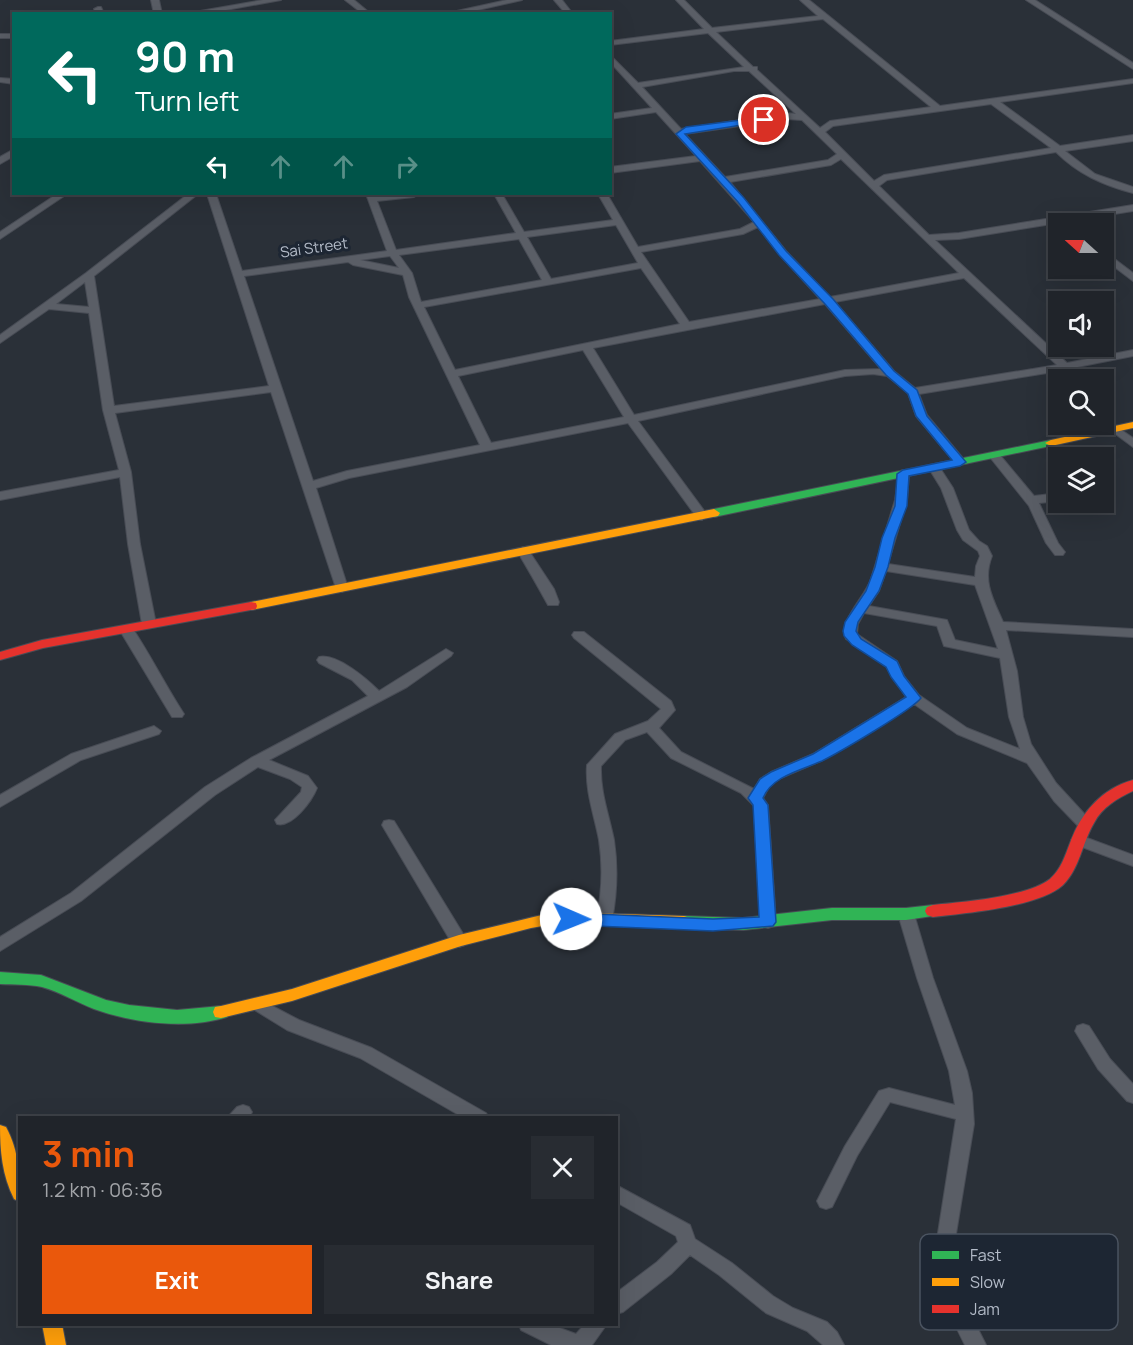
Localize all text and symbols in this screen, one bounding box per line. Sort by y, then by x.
text: 90 m [135,27,235,85]
icon: left [36,36,114,114]
text: Turn left [135,82,239,119]
pin [738,94,789,145]
icon: arrive [747,103,780,136]
icon: left [201,150,234,183]
icon: ahead [264,150,297,183]
icon: ahead [327,150,360,183]
icon: right [390,150,423,183]
north arrow [1048,213,1114,279]
map controls [1048,213,1114,513]
street label: Sai Street [279,232,349,263]
button: sound [1048,291,1114,357]
button: search [1048,369,1114,435]
button: layers [1048,447,1114,513]
position arrow [539,887,603,951]
text: 3 min [42,1129,135,1178]
button: close [531,1136,594,1199]
text: 1.2 km · 06:36 [42,1176,163,1203]
legend [920,1234,1118,1330]
text: Fast [970,1244,1001,1266]
button: Exit [42,1245,312,1314]
button: Share [324,1245,594,1314]
text: Slow [970,1271,1005,1293]
text: Jam [970,1298,1000,1320]

